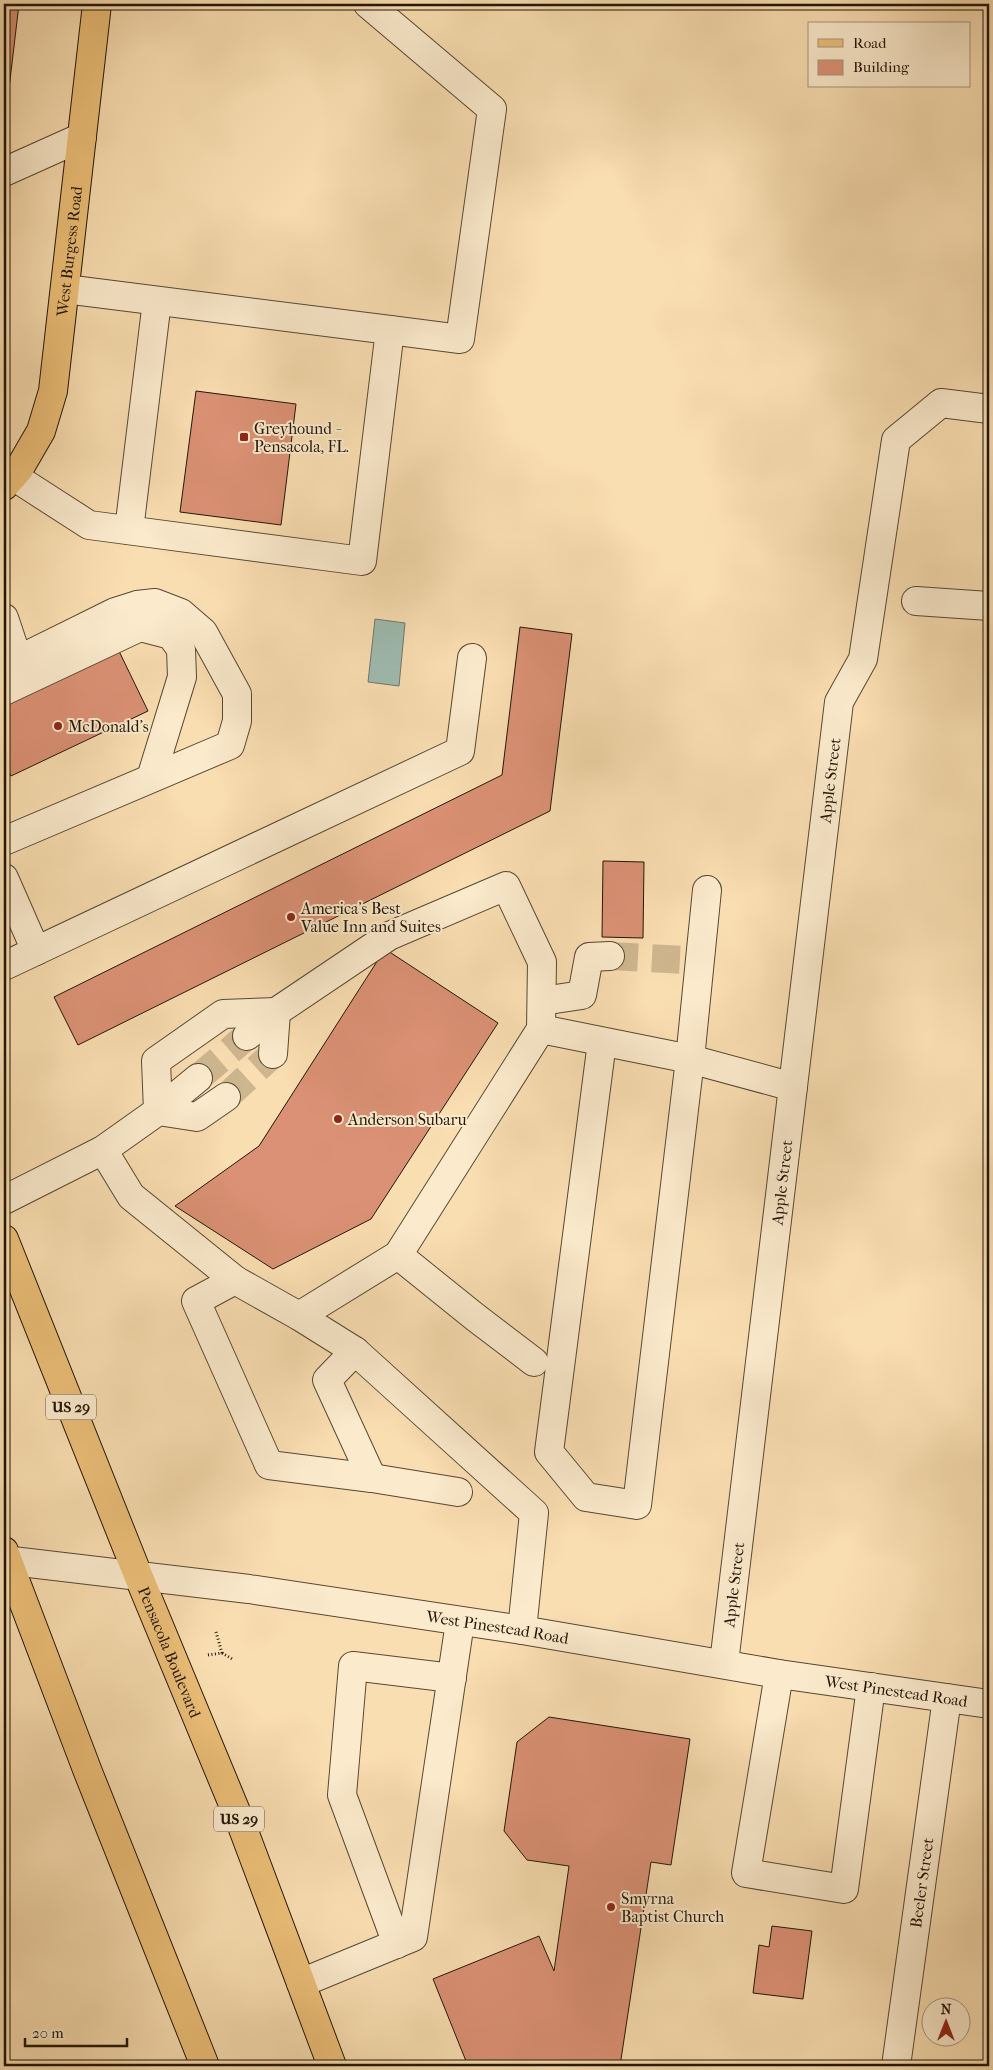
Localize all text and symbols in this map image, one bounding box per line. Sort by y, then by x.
legend [808,22,970,88]
text: Road [853,34,887,52]
text: Building [853,58,910,76]
street label: West Burgess Road [52,185,86,319]
place label: Greyhound - Pensacola, FL. [254,419,349,456]
marker: Greyhound - Pensacola, FL. [238,431,250,443]
place label: McDonald's [68,717,149,736]
marker: McDonald's [52,720,64,732]
street label: Apple Street [815,736,845,825]
place label: America's Best Value Inn and Suites [300,899,441,936]
marker: America's Best Value Inn and Suites [285,911,297,923]
place label: Anderson Subaru [347,1110,467,1129]
marker: Anderson Subaru [332,1113,344,1125]
street label: Apple Street [767,1139,797,1227]
road number: US 29 [46,1394,96,1420]
street label: Apple Street [719,1541,748,1629]
street label: Pensacola Boulevard [134,1584,205,1721]
street label: West Pinestead Road [424,1607,570,1648]
street label: West Pinestead Road [823,1672,969,1711]
road number: US 29 [214,1806,264,1832]
street label: Beeler Street [906,1836,938,1929]
place label: Smyrna Baptist Church [621,1889,724,1926]
marker: Smyrna Baptist Church [605,1901,617,1913]
north arrow [920,1998,970,2048]
text: N [941,2001,952,2018]
scale bar [25,2015,128,2047]
text: 20 m [32,2024,64,2042]

